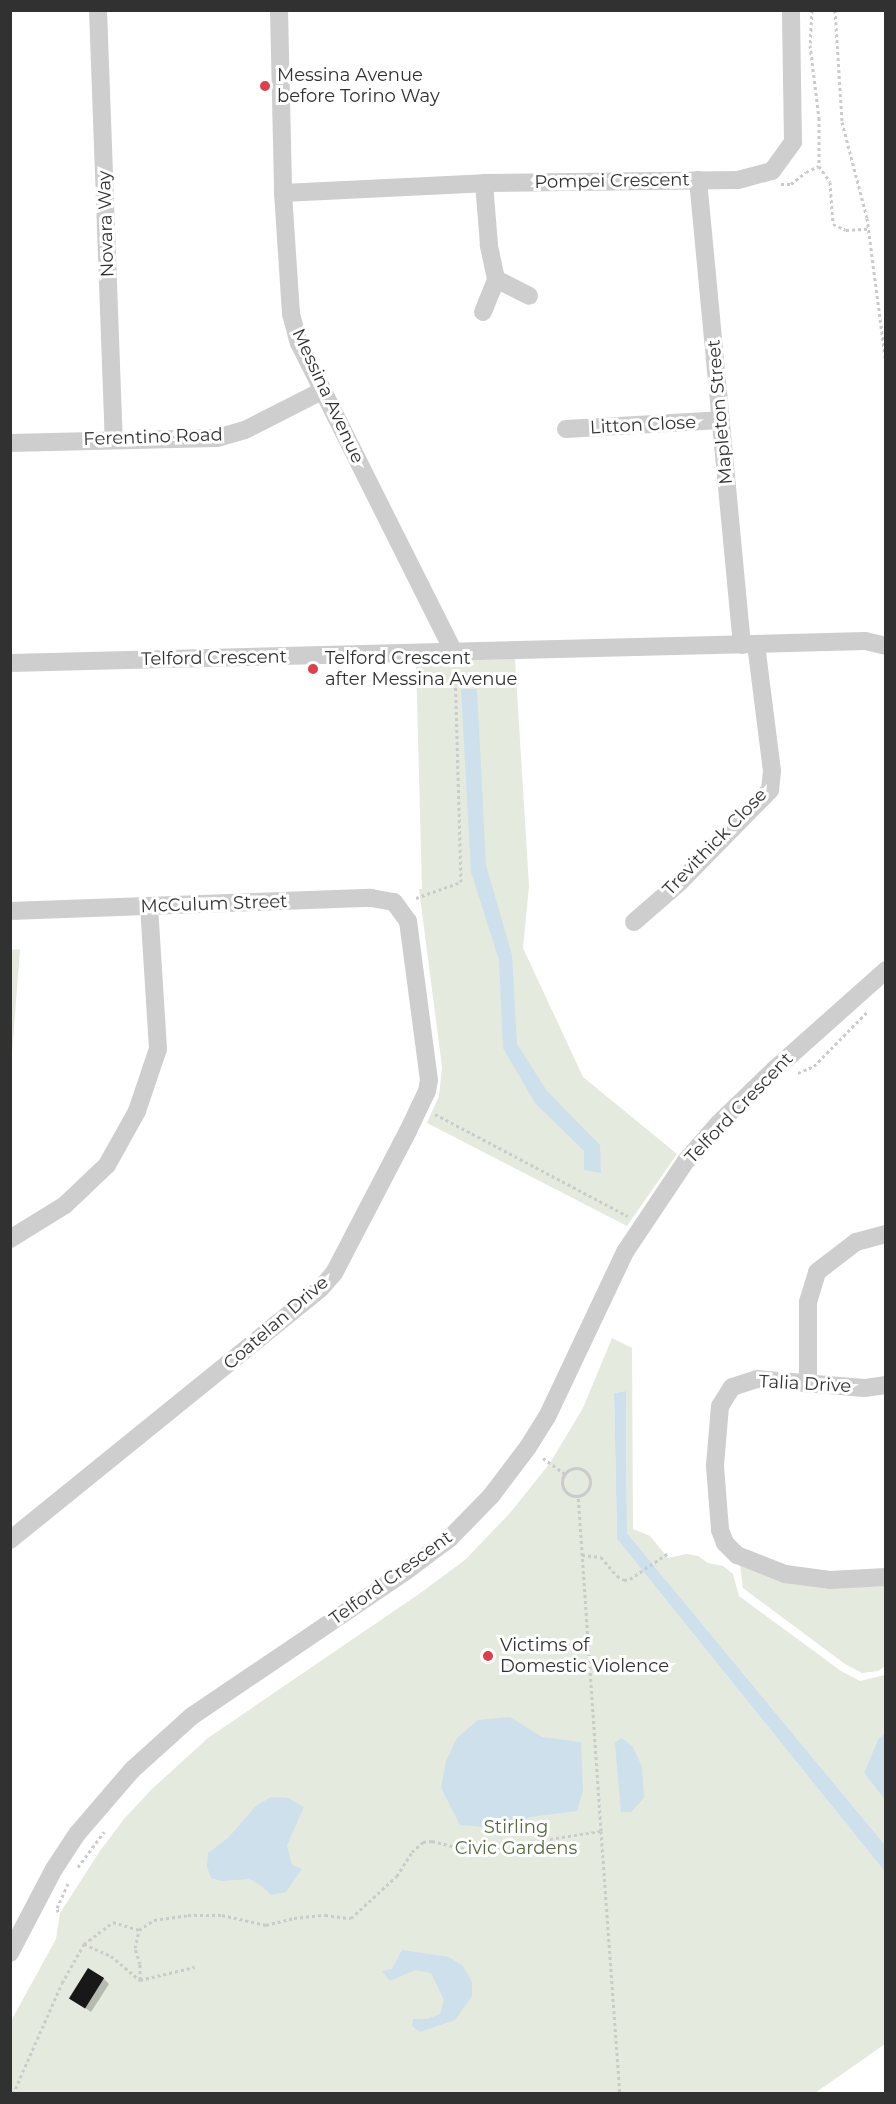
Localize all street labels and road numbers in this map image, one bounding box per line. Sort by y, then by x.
street label: Pompei Crescent [534,169,690,193]
street label: Novara Way [93,170,119,278]
street label: Messina Avenue [287,325,369,467]
street label: Mapleton Street [703,339,737,485]
street label: Litton Close [589,411,697,439]
street label: Ferentino Road [83,424,223,450]
street label: Telford Crescent [141,646,287,670]
street label: Trevithick Close [658,784,772,900]
street label: McCulum Street [140,891,288,917]
street label: Telford Crescent [681,1048,797,1168]
street label: Coatelan Drive [219,1272,333,1374]
street label: Talia Drive [758,1371,852,1397]
street label: Telford Crescent [326,1526,456,1630]

